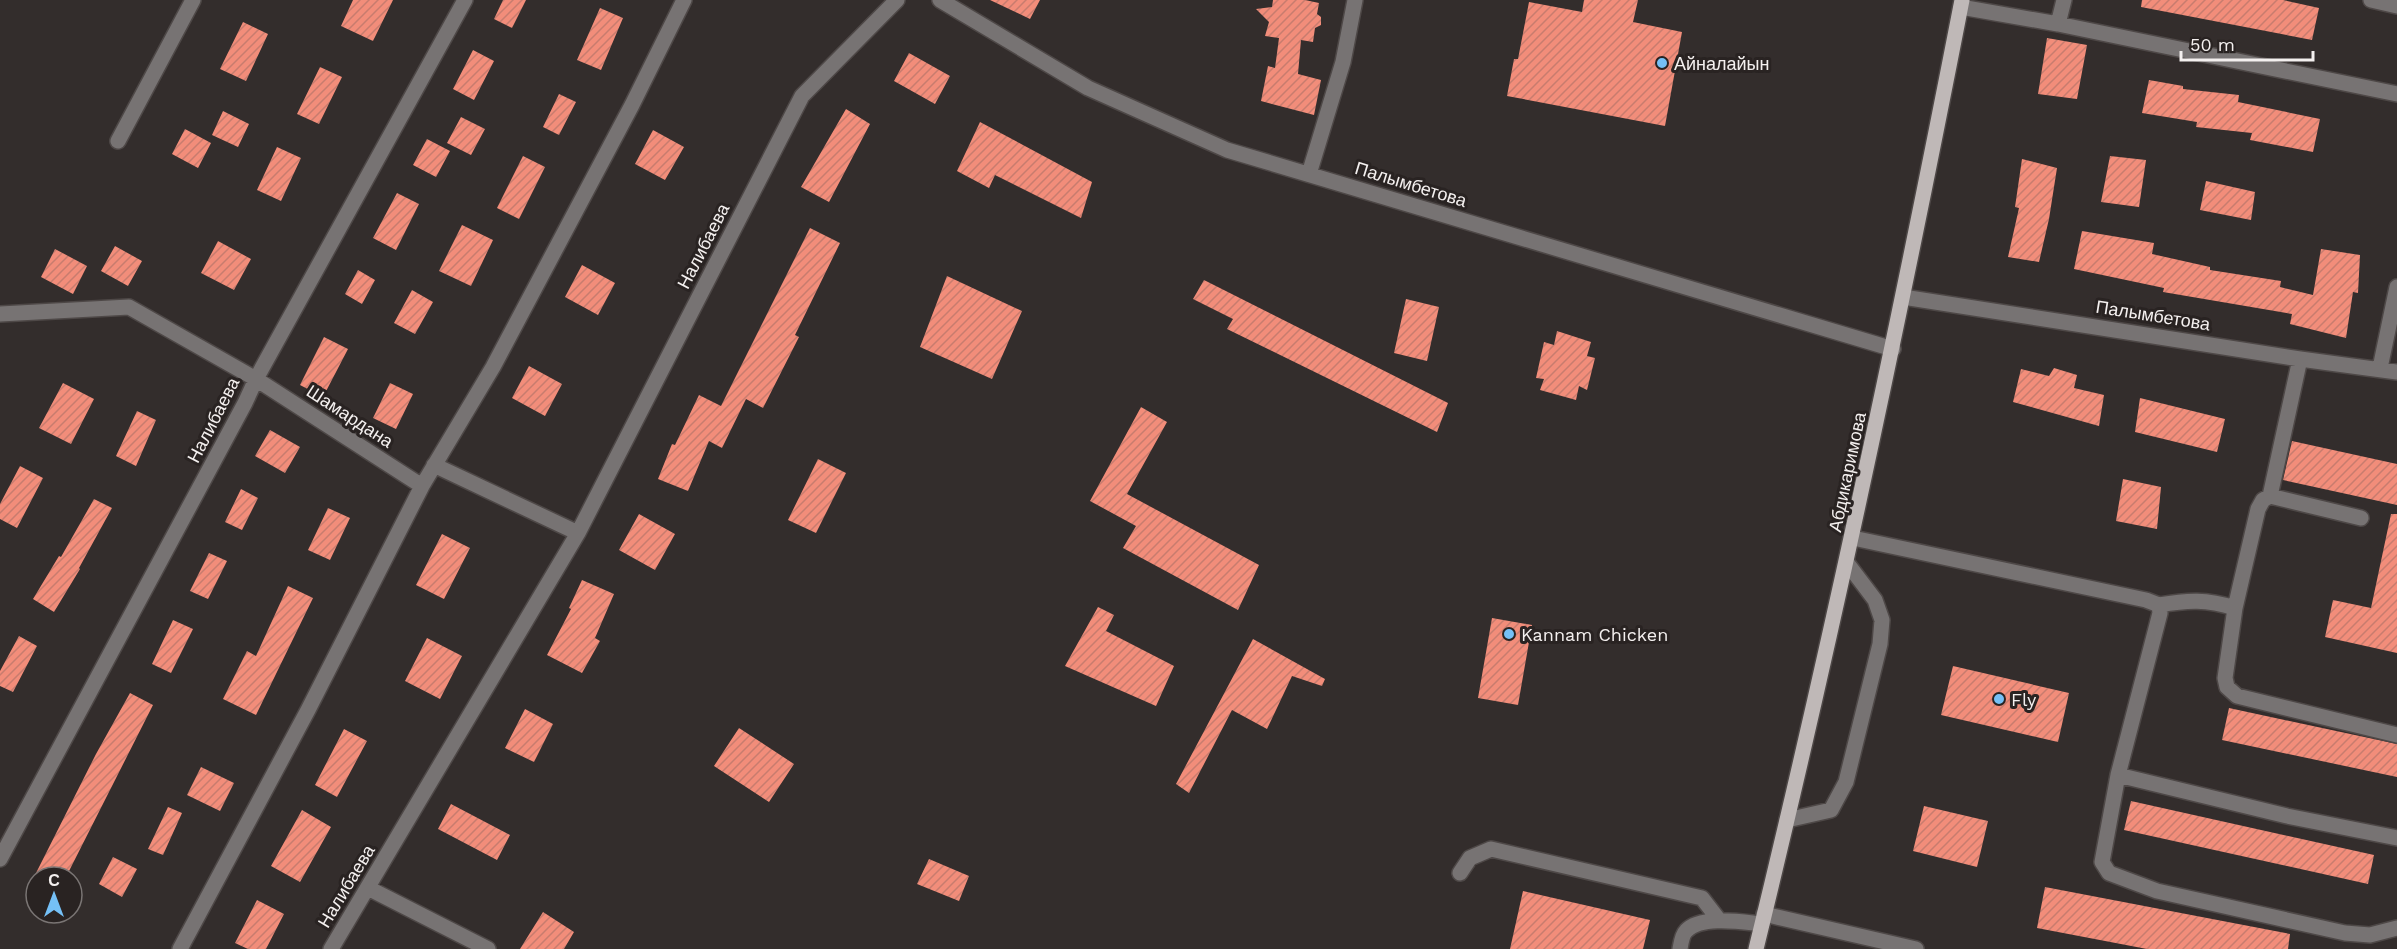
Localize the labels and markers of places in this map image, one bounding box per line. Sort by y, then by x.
place label: Айналайын [1674,53,1769,74]
marker: Айналайын [1655,56,1669,70]
place label: Kannam Chicken [1521,624,1668,645]
marker: Kannam Chicken [1502,627,1516,641]
place label: Fly [2011,689,2037,710]
marker: Fly [1992,692,2006,706]

